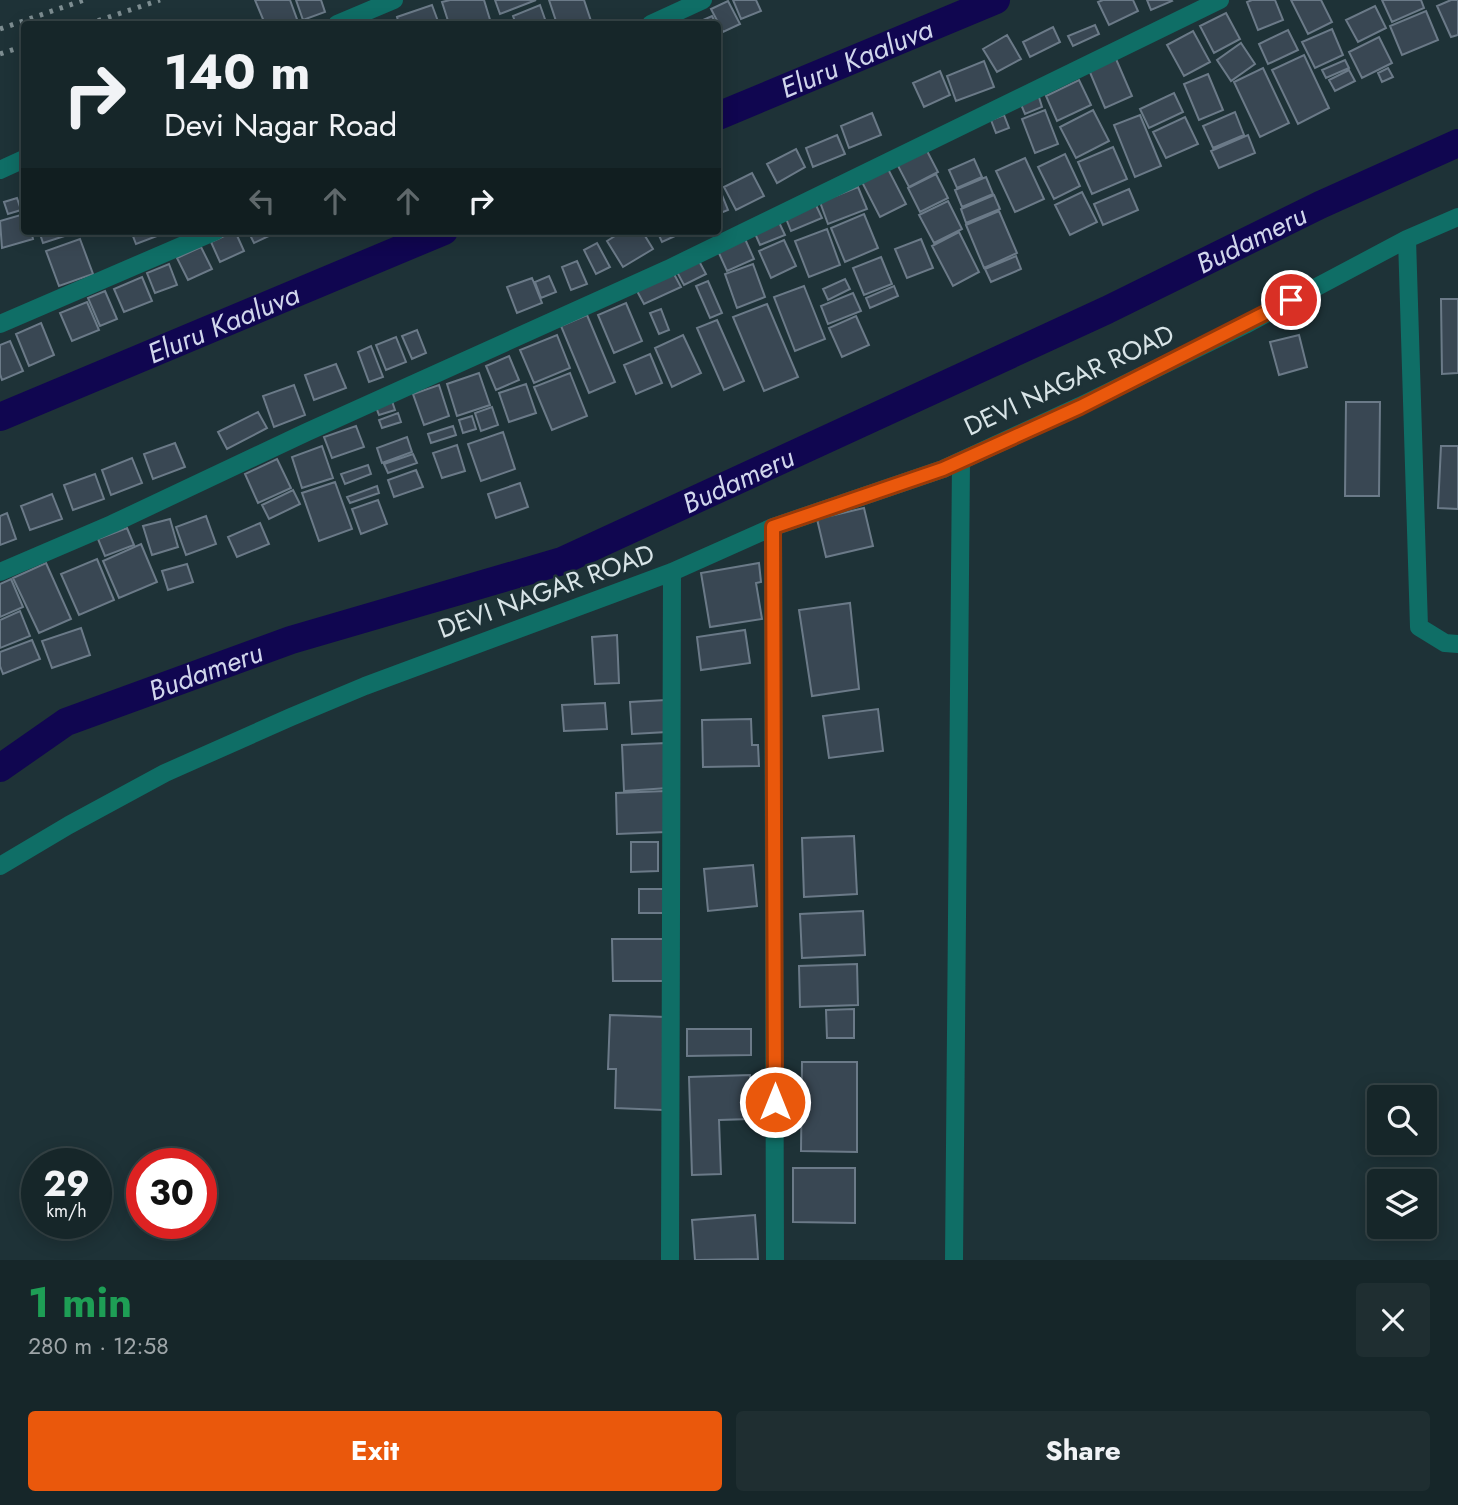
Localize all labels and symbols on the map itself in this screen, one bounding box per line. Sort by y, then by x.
water label: Eluru Kaaluva [774,8,939,108]
water label: Budameru [1189,194,1314,284]
pin [1261,270,1321,330]
water label: Eluru Kaaluva [141,273,306,374]
street label: DEVI NAGAR ROAD [958,315,1180,445]
water label: Budameru [675,436,801,523]
street label: DEVI NAGAR ROAD [432,534,660,648]
water label: Budameru [143,631,269,711]
position arrow [738,1065,812,1139]
speed limit sign: 30 [126,1148,217,1239]

